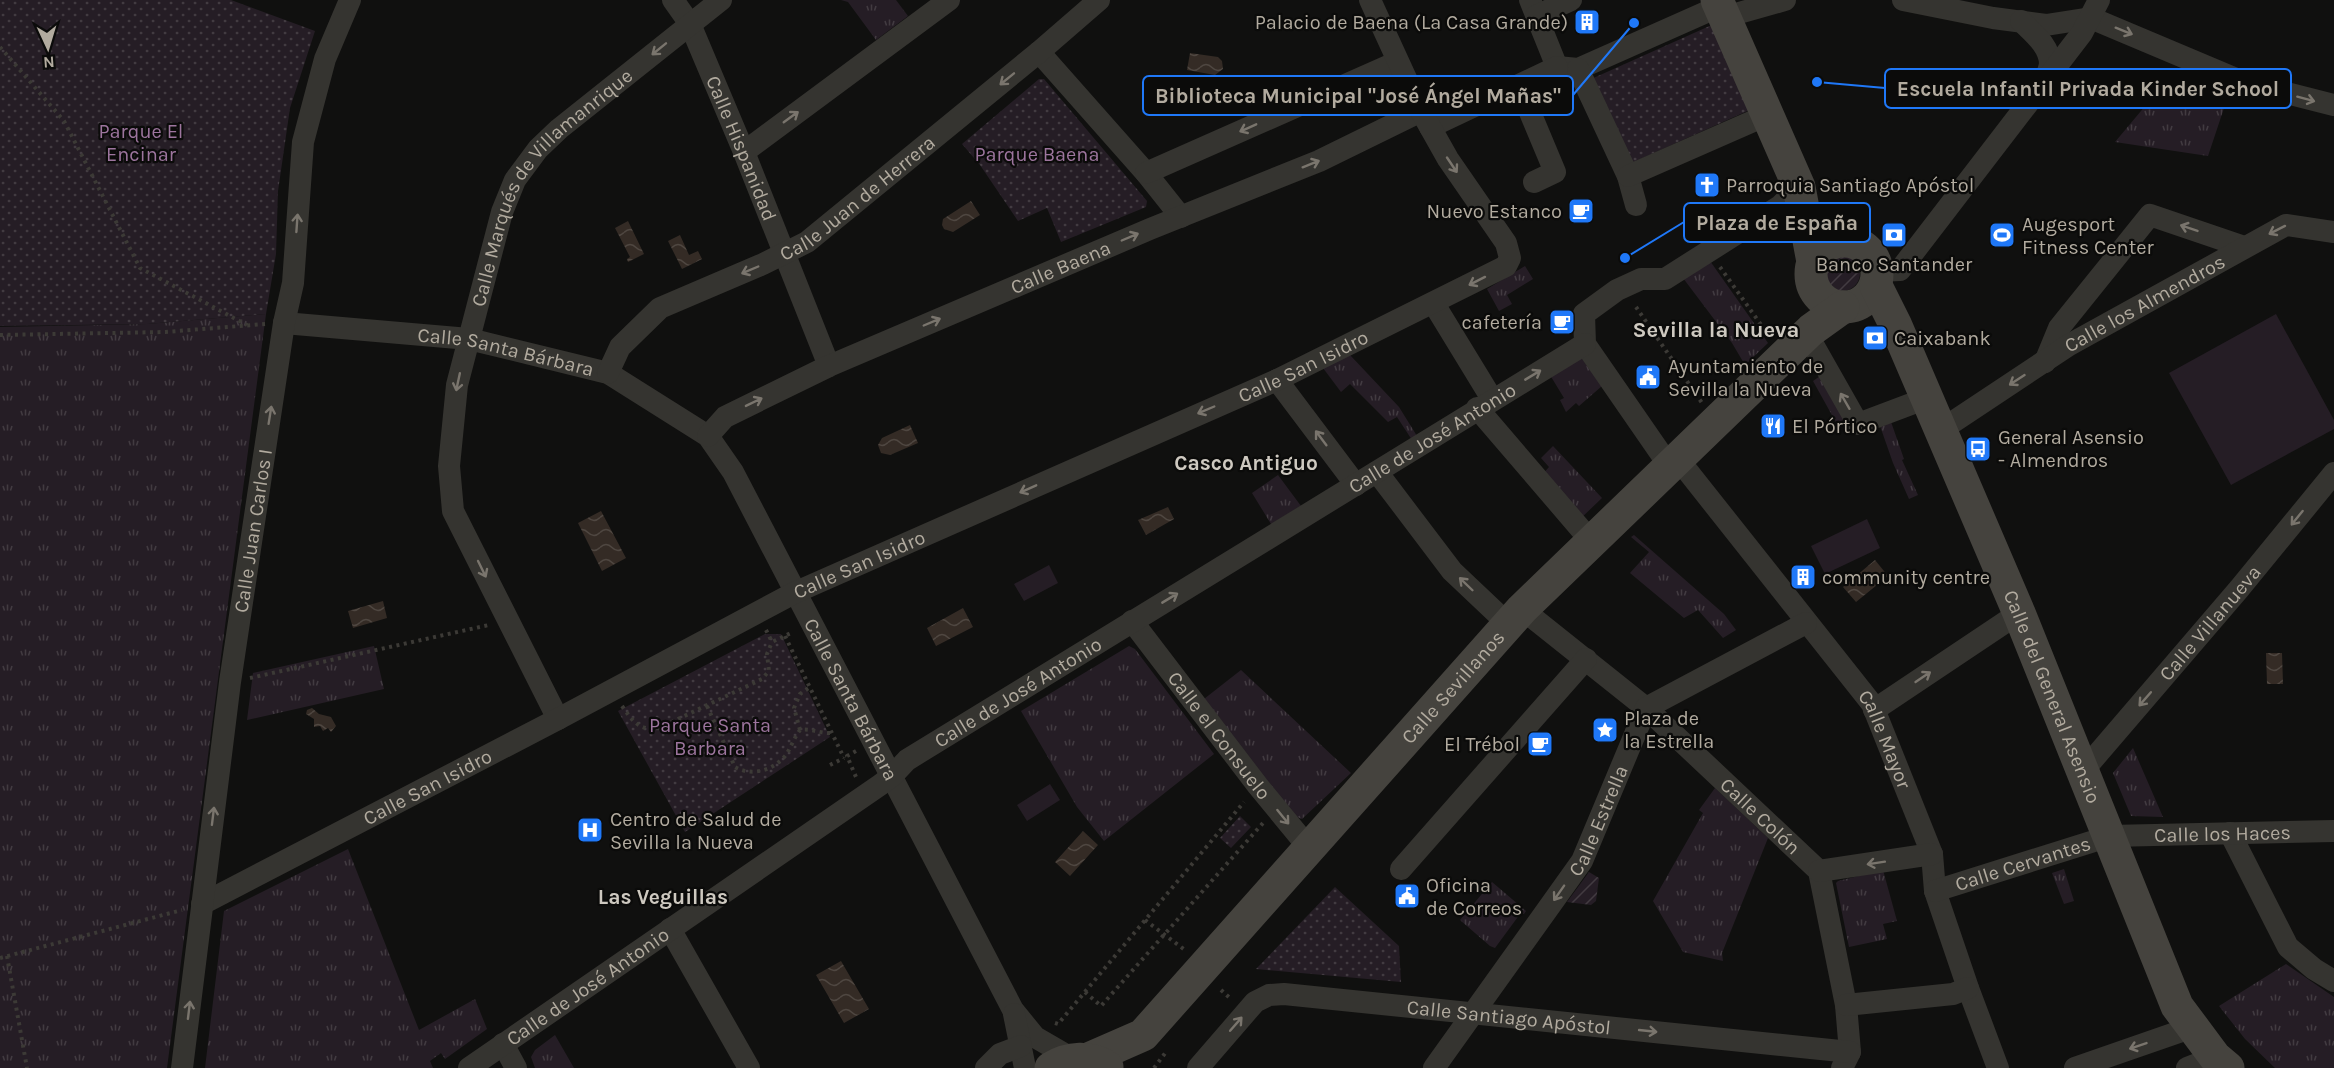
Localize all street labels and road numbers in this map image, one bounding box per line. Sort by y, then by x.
street label: Calle Marqués de Villamanrique [466,64,637,309]
street label: Calle Hispanidad [702,72,782,224]
street label: Calle Juan de Herrera [776,131,940,265]
street label: Calle Baena [1007,236,1114,299]
street label: Calle los Almendros [2060,250,2229,357]
street label: Calle Santa Bárbara [417,323,596,381]
street label: Calle San Isidro [1234,325,1372,407]
street label: Calle de José Antonio [1344,378,1520,498]
street label: Calle Juan Carlos I [229,447,276,614]
street label: Calle San Isidro [790,525,929,603]
street label: Calle Villanueva [2154,560,2265,685]
street label: Calle del General Asensio [1999,586,2106,807]
street label: Calle Santa Bárbara [800,614,903,784]
street label: Calle Sevillanos [1396,626,1509,748]
street label: Calle de José Antonio [930,632,1106,752]
street label: Calle el Consuelo [1163,667,1276,804]
street label: Calle Mayor [1854,685,1916,793]
street label: Calle San Isidro [359,744,496,830]
street label: Calle Estrella [1563,762,1632,881]
street label: Calle Colón [1716,773,1805,859]
street label: Calle los Haces [2154,820,2291,847]
street label: Calle Cervantes [1952,831,2093,895]
street label: Calle de José Antonio [502,922,673,1050]
street label: Calle Santiago Apóstol [1406,995,1612,1039]

